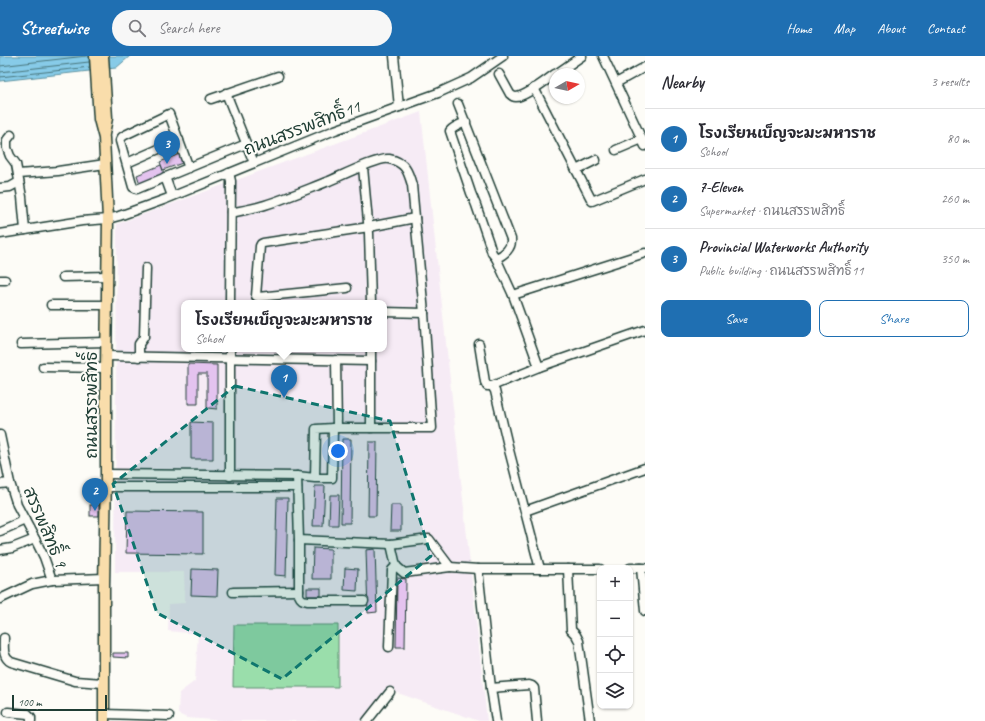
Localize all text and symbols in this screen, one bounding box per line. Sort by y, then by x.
search box [112,10,392,46]
text: Streetwise [20,16,88,40]
icon: search [126,17,148,39]
text: Search here [158,19,220,38]
text: Home [786,20,812,37]
text: Map [834,20,855,37]
text: About [877,20,905,37]
text: Contact [927,20,965,37]
north arrow [549,68,585,104]
text: Nearby [661,72,704,93]
text: 3 results [931,74,969,90]
street label: ถนนสรรพสิทธิ์11 [239,91,364,160]
text: โรงเรียนเบ็ญจะมะมหาราช [699,124,876,143]
pin: 3 [154,131,180,164]
text: 1 [671,131,677,147]
text: 80 m [947,131,969,147]
text: School [699,144,727,160]
text: 7-Eleven [699,178,743,197]
text: 2 [671,191,677,207]
text: 260 m [941,191,969,207]
text: Supermarket · ถนนสรรพสิทธิ์ [699,203,845,219]
text: Provincial Waterworks Authority [699,238,868,257]
text: 3 [671,251,677,267]
text: 350 m [941,251,969,267]
text: Public building · ถนนสรรพสิทธิ์11 [699,263,863,279]
popup [181,300,387,352]
button: Save [661,300,811,337]
button: Share [819,300,969,337]
text: โรงเรียนเบ็ญจะมะมหาราช [196,311,372,330]
text: School [196,331,224,347]
street label: ถนนสรรพสิทธิ์ [75,351,102,459]
pin: 1 [271,365,297,398]
your location [328,441,348,461]
pin: 2 [82,478,108,511]
street label: สรรพสิทธิ์ 9 [19,481,77,572]
map controls [597,565,633,709]
button: + [597,565,633,601]
button: − [597,601,633,637]
button: locate [597,637,633,673]
button: layers [597,673,633,709]
scale bar [12,693,107,712]
text: 100 m [18,695,42,709]

